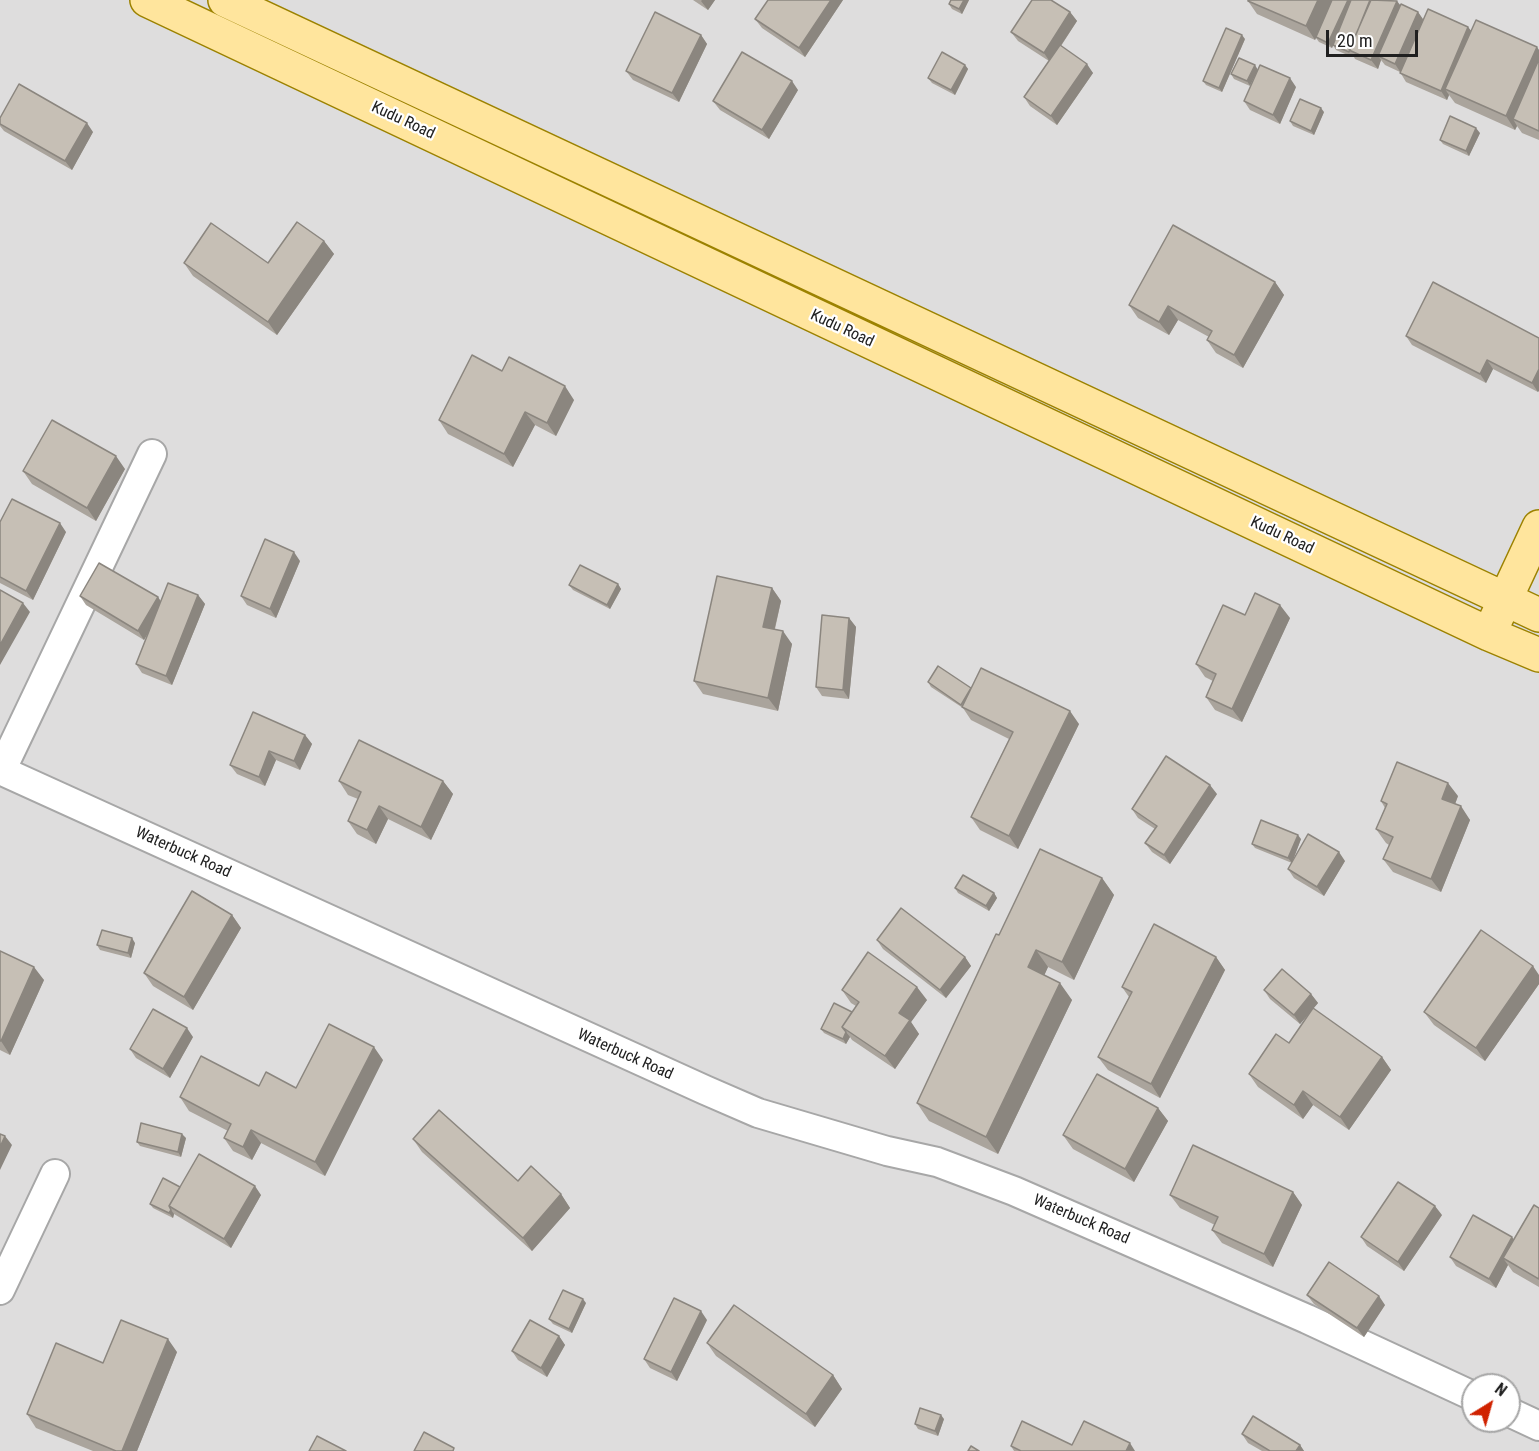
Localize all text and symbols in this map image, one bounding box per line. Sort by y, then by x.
scale bar [1329,18,1420,56]
text: 20 m [1337,30,1372,51]
street label: Kudu Road [368,98,438,144]
street label: Kudu Road [807,306,877,352]
street label: Kudu Road [1247,513,1317,559]
street label: Waterbuck Road [132,823,234,883]
street label: Waterbuck Road [574,1025,676,1085]
street label: Waterbuck Road [1030,1191,1132,1249]
north arrow [1461,1373,1521,1433]
text: N [1491,1379,1511,1400]

